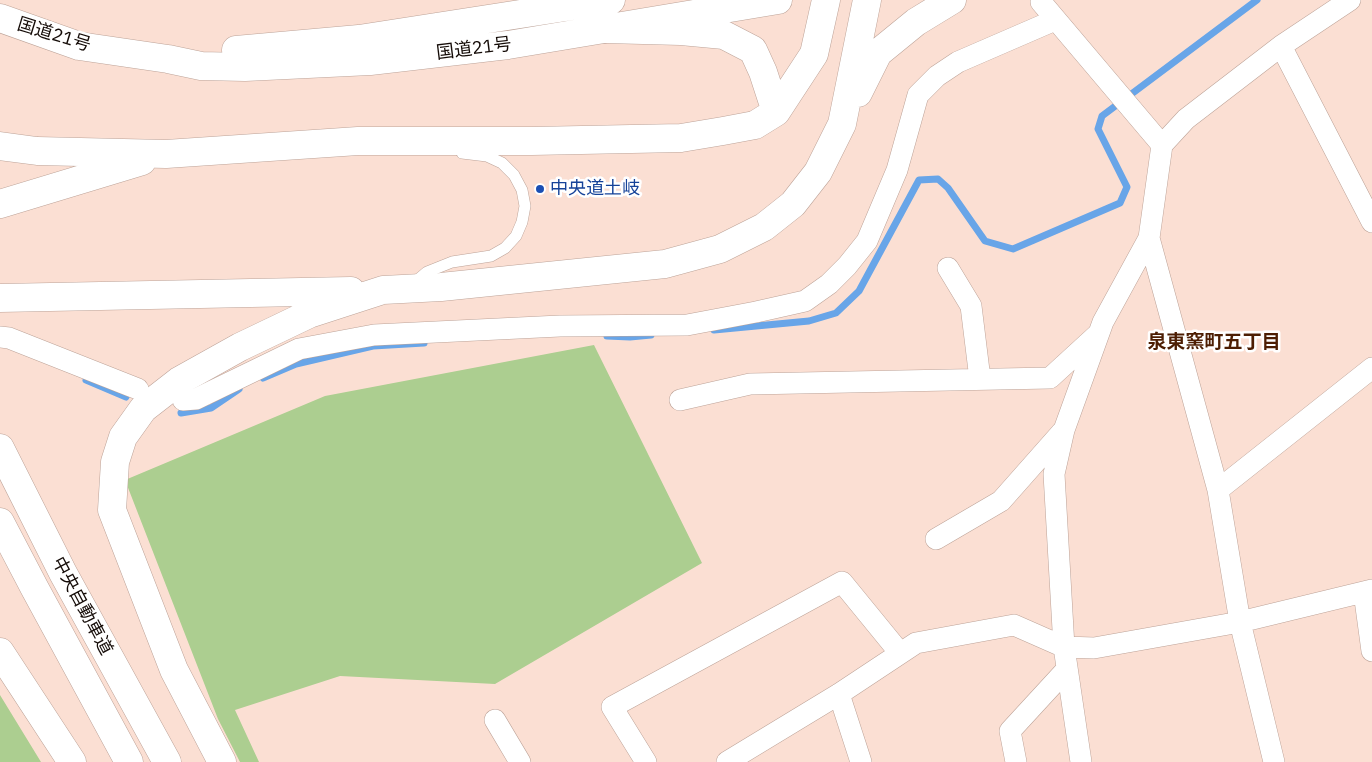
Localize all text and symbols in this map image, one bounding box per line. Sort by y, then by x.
street label: 国道21号 [15,14,93,56]
street label: 国道21号 [435,34,513,64]
place label: 中央道土岐 [550,178,640,200]
marker: 中央道土岐 [534,183,546,195]
district label: 泉東窯町五丁目 [1148,332,1280,354]
street label: 中央自動車道 [47,553,117,659]

